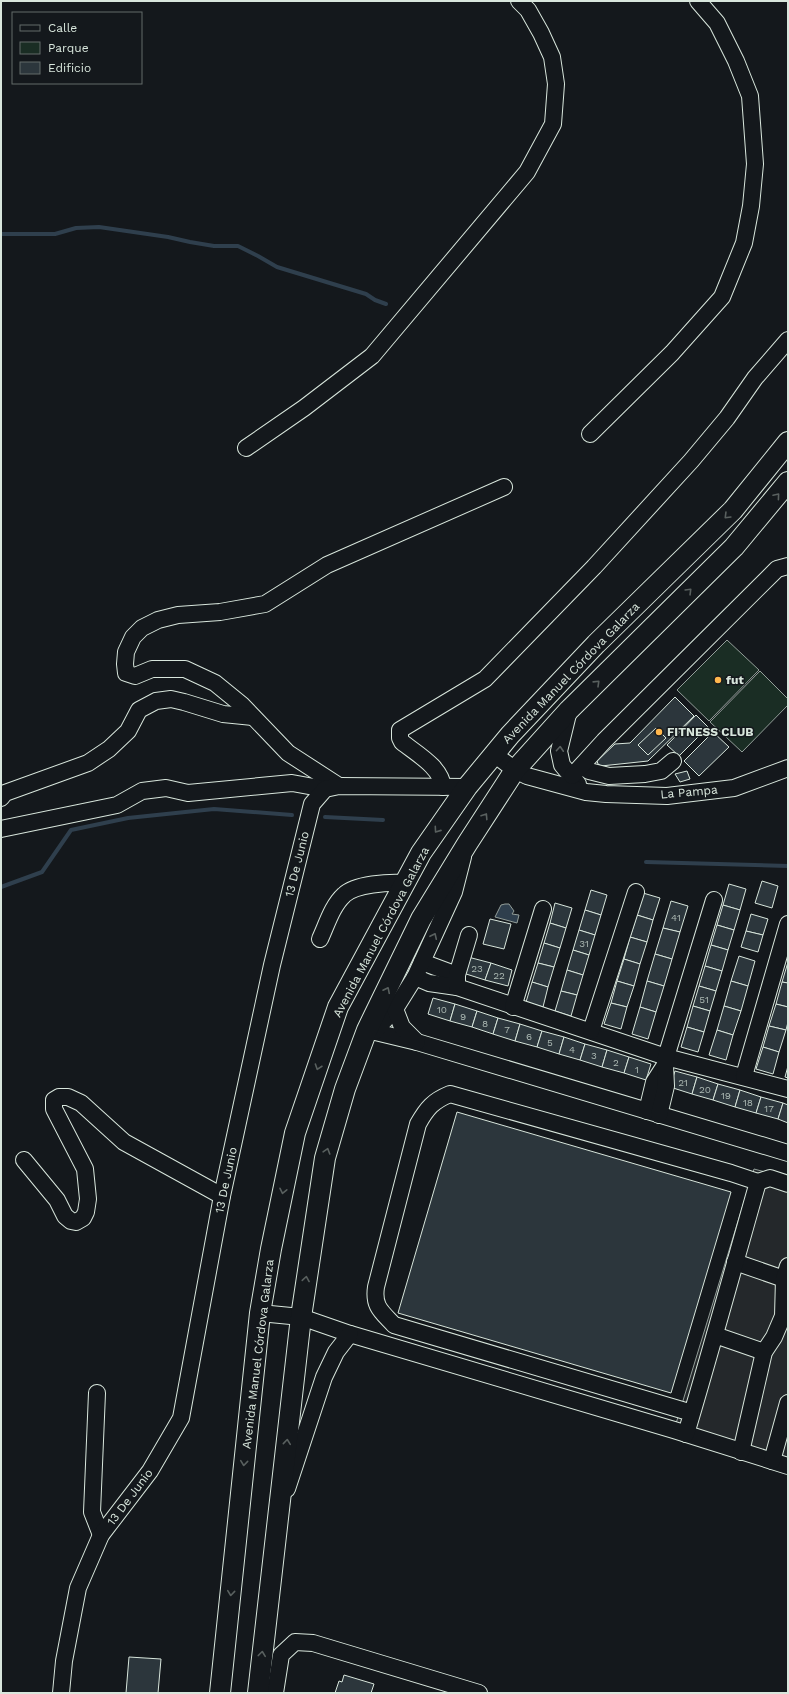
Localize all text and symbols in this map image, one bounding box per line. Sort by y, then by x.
legend [12,12,142,84]
text: Calle [48,21,77,35]
text: Parque [48,41,89,55]
text: Edificio [48,61,91,75]
one-way arrow [772,493,779,500]
one-way arrow [725,511,732,518]
one-way arrow [684,589,692,596]
street label: Avenida Manuel Córdova Galarza [500,599,643,747]
place label: fut [726,673,744,687]
marker: fut [713,675,723,685]
one-way arrow [592,680,600,688]
place label: FITNESS CLUB [667,725,753,739]
marker: FITNESS CLUB [654,727,664,737]
one-way arrow [556,746,565,752]
street label: La Pampa [660,782,719,801]
one-way arrow [480,813,488,820]
one-way arrow [435,825,442,832]
street label: 13 De Junio [282,830,312,898]
street label: Avenida Manuel Córdova Galarza [330,844,432,1020]
house number: 41 [671,912,681,923]
one-way arrow [429,933,437,941]
house number: 31 [579,938,589,949]
house number: 23 [471,963,483,974]
house number: 22 [493,970,505,981]
one-way arrow [382,986,390,994]
house number: 51 [699,994,709,1005]
house number: 10 [437,1004,447,1015]
house number: 9 [460,1011,466,1022]
house number: 8 [482,1018,488,1029]
house number: 7 [504,1024,510,1035]
house number: 6 [526,1031,532,1042]
house number: 5 [547,1037,553,1048]
house number: 4 [569,1044,575,1055]
house number: 3 [591,1050,597,1061]
house number: 2 [613,1057,619,1068]
one-way arrow [314,1063,323,1070]
house number: 1 [635,1064,639,1075]
house number: 21 [678,1077,688,1088]
house number: 20 [699,1084,711,1095]
house number: 19 [721,1090,731,1101]
house number: 18 [743,1097,753,1108]
house number: 17 [764,1103,774,1114]
street label: 13 De Junio [212,1146,240,1214]
one-way arrow [322,1147,331,1154]
one-way arrow [279,1188,287,1195]
street label: Avenida Manuel Córdova Galarza [239,1258,277,1450]
one-way arrow [301,1276,310,1282]
one-way arrow [282,1439,291,1445]
one-way arrow [240,1460,249,1466]
street label: 13 De Junio [104,1466,156,1528]
one-way arrow [227,1590,236,1596]
one-way arrow [258,1651,267,1657]

